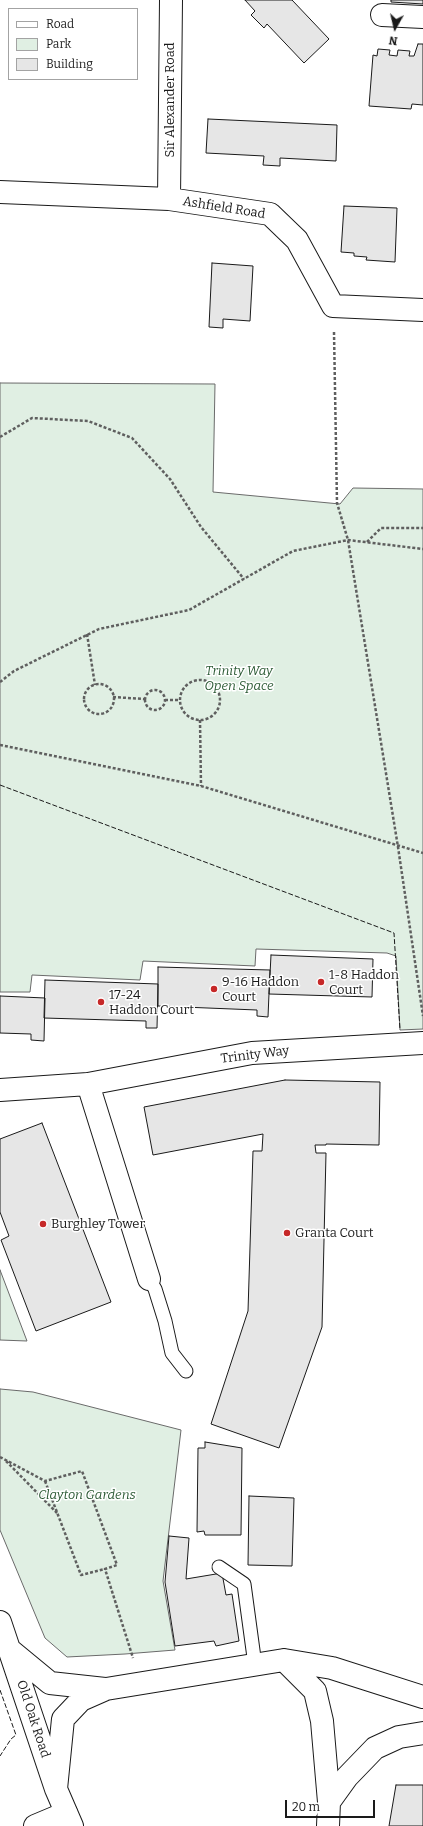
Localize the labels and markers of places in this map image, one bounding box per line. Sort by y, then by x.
place label: 1-8 Haddon Court [329,967,399,998]
place label: 9-16 Haddon Court [222,974,299,1005]
marker: 1-8 Haddon Court [316,977,326,987]
marker: 9-16 Haddon Court [209,984,219,994]
place label: 17-24 Haddon Court [109,987,194,1018]
marker: 17-24 Haddon Court [96,997,106,1007]
place label: Burghley Tower [51,1216,145,1232]
marker: Burghley Tower [38,1219,48,1229]
place label: Granta Court [295,1225,374,1241]
marker: Granta Court [282,1228,292,1238]

